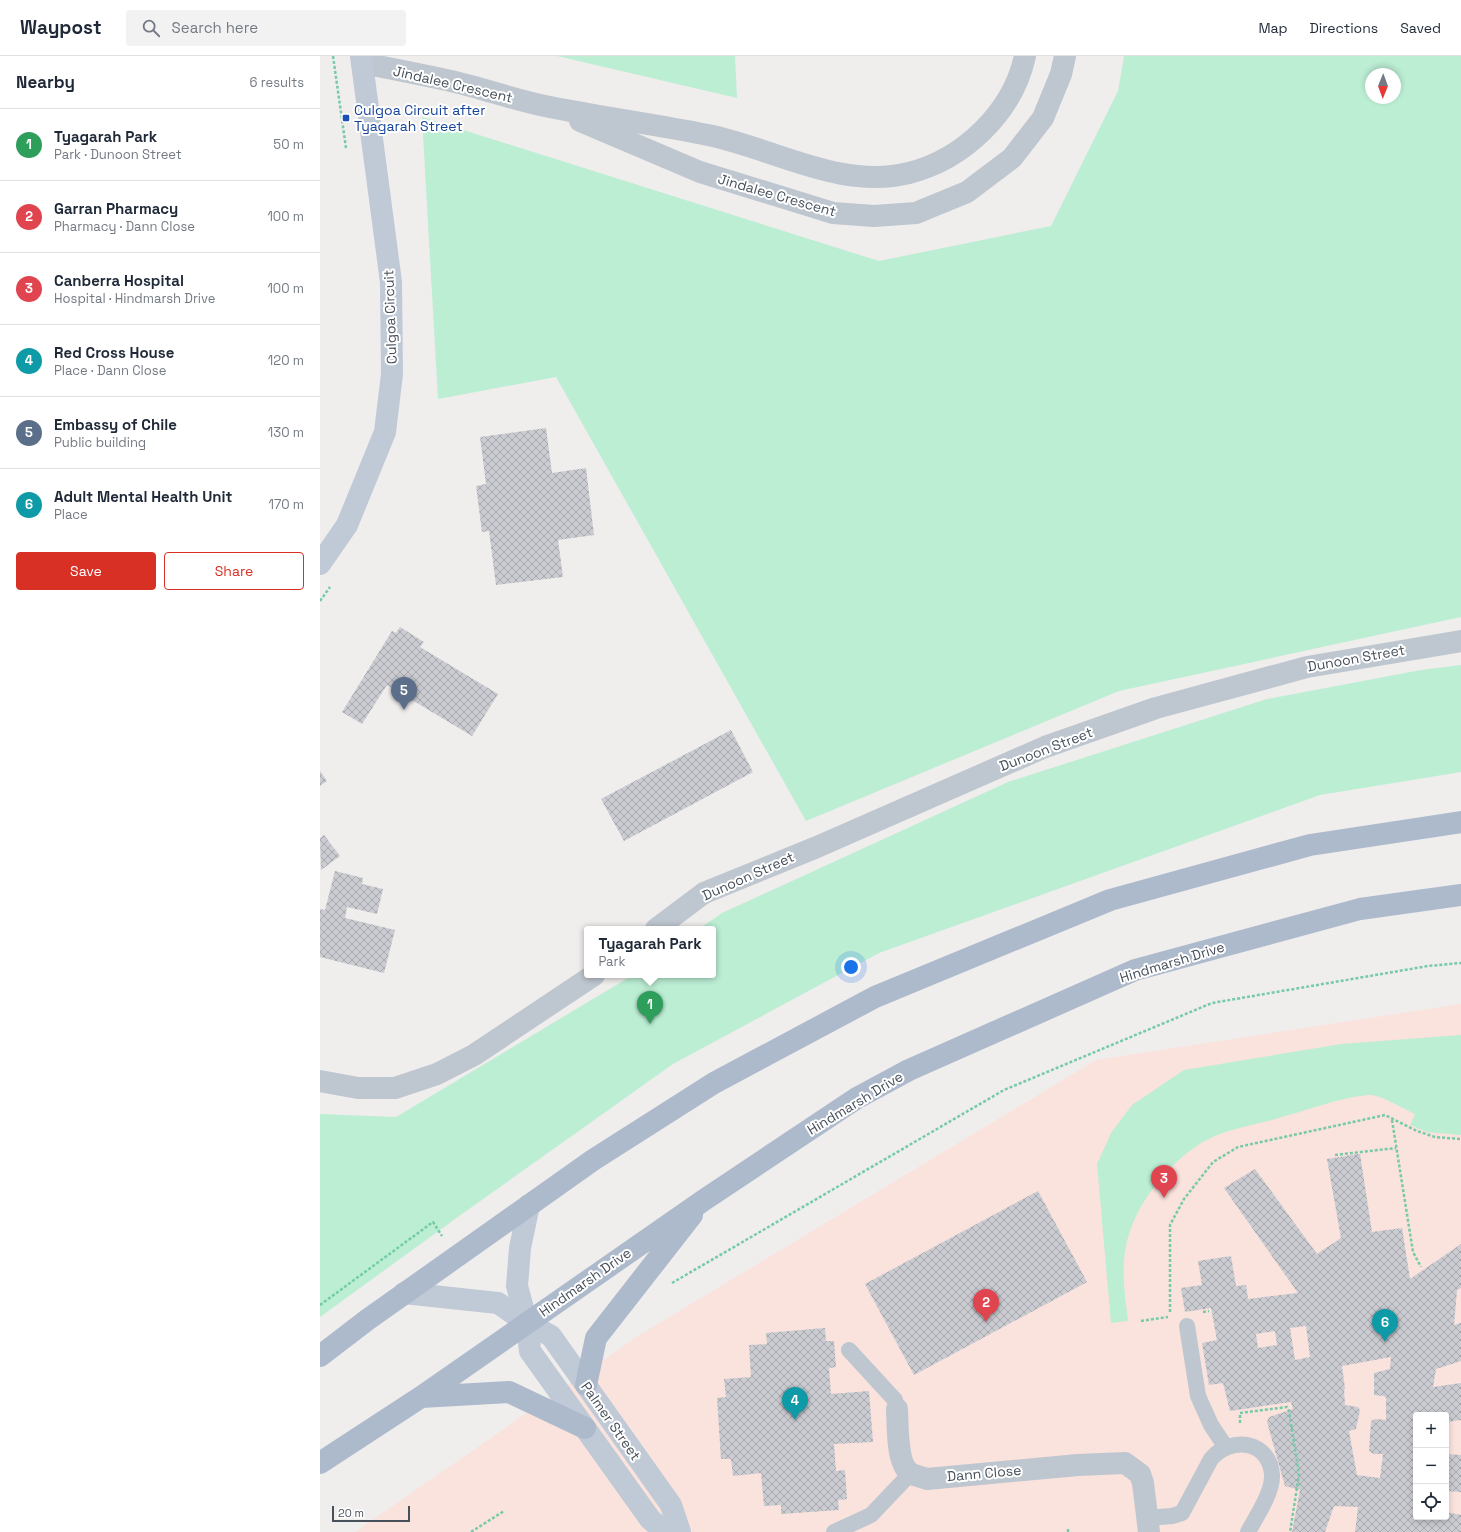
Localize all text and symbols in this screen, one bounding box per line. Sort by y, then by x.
search box [126,10,406,46]
text: Waypost [20,15,102,40]
icon: search [140,17,162,39]
text: Search here [172,18,258,37]
text: Map [1258,19,1288,37]
text: Directions [1310,19,1378,37]
text: Saved [1400,19,1441,37]
street label: Jindalee Crescent [391,61,515,107]
north arrow [1365,68,1401,104]
text: Nearby [16,71,75,93]
text: 6 results [250,74,304,91]
place label: Culgoa Circuit after Tyagarah Street [354,101,485,135]
marker: Culgoa Circuit after Tyagarah Street [341,113,351,123]
text: Tyagarah Park [54,127,157,146]
text: 1 [26,136,32,153]
text: 50 m [273,136,304,153]
text: Park · Dunoon Street [54,146,182,163]
street label: Jindalee Crescent [716,170,838,220]
text: Garran Pharmacy [54,199,178,218]
text: 2 [25,208,33,225]
text: 100 m [267,208,304,225]
text: Pharmacy · Dann Close [54,218,195,235]
street label: Culgoa Circuit [379,269,401,365]
text: Canberra Hospital [54,271,184,290]
text: 3 [25,280,33,297]
text: 100 m [267,280,304,297]
text: Hospital · Hindmarsh Drive [54,290,215,307]
text: Red Cross House [54,343,174,362]
text: 4 [25,352,33,369]
text: 120 m [268,352,304,369]
text: Place · Dann Close [54,362,166,379]
text: Embassy of Chile [54,415,177,434]
text: 5 [25,424,33,441]
text: 130 m [268,424,304,441]
text: Public building [54,434,146,451]
text: Adult Mental Health Unit [54,487,232,506]
text: 6 [25,496,33,513]
text: 170 m [268,496,304,513]
text: Place [54,506,88,523]
button: Save [16,552,156,590]
button: Share [164,552,304,590]
street label: Dunoon Street [1306,641,1406,675]
pin: 5 [391,677,417,710]
street label: Dunoon Street [997,723,1095,775]
street label: Dunoon Street [699,848,797,904]
popup [584,926,716,978]
text: Tyagarah Park [598,934,702,953]
street label: Hindmarsh Drive [1117,938,1227,986]
text: Park [598,953,625,970]
your location [841,957,861,977]
pin: 1 [637,991,663,1024]
street label: Hindmarsh Drive [804,1067,906,1139]
pin: 3 [1151,1165,1177,1198]
street label: Hindmarsh Drive [535,1243,635,1321]
pin: 2 [973,1289,999,1322]
pin: 6 [1372,1309,1398,1342]
street label: Palmer Street [577,1378,645,1464]
pin: 4 [782,1387,808,1420]
map controls [1413,1412,1449,1520]
button: + [1413,1412,1449,1448]
button: − [1413,1448,1449,1484]
street label: Dann Close [946,1461,1022,1485]
button: locate [1413,1484,1449,1520]
scale bar [332,1504,410,1523]
text: 20 m [338,1506,364,1520]

